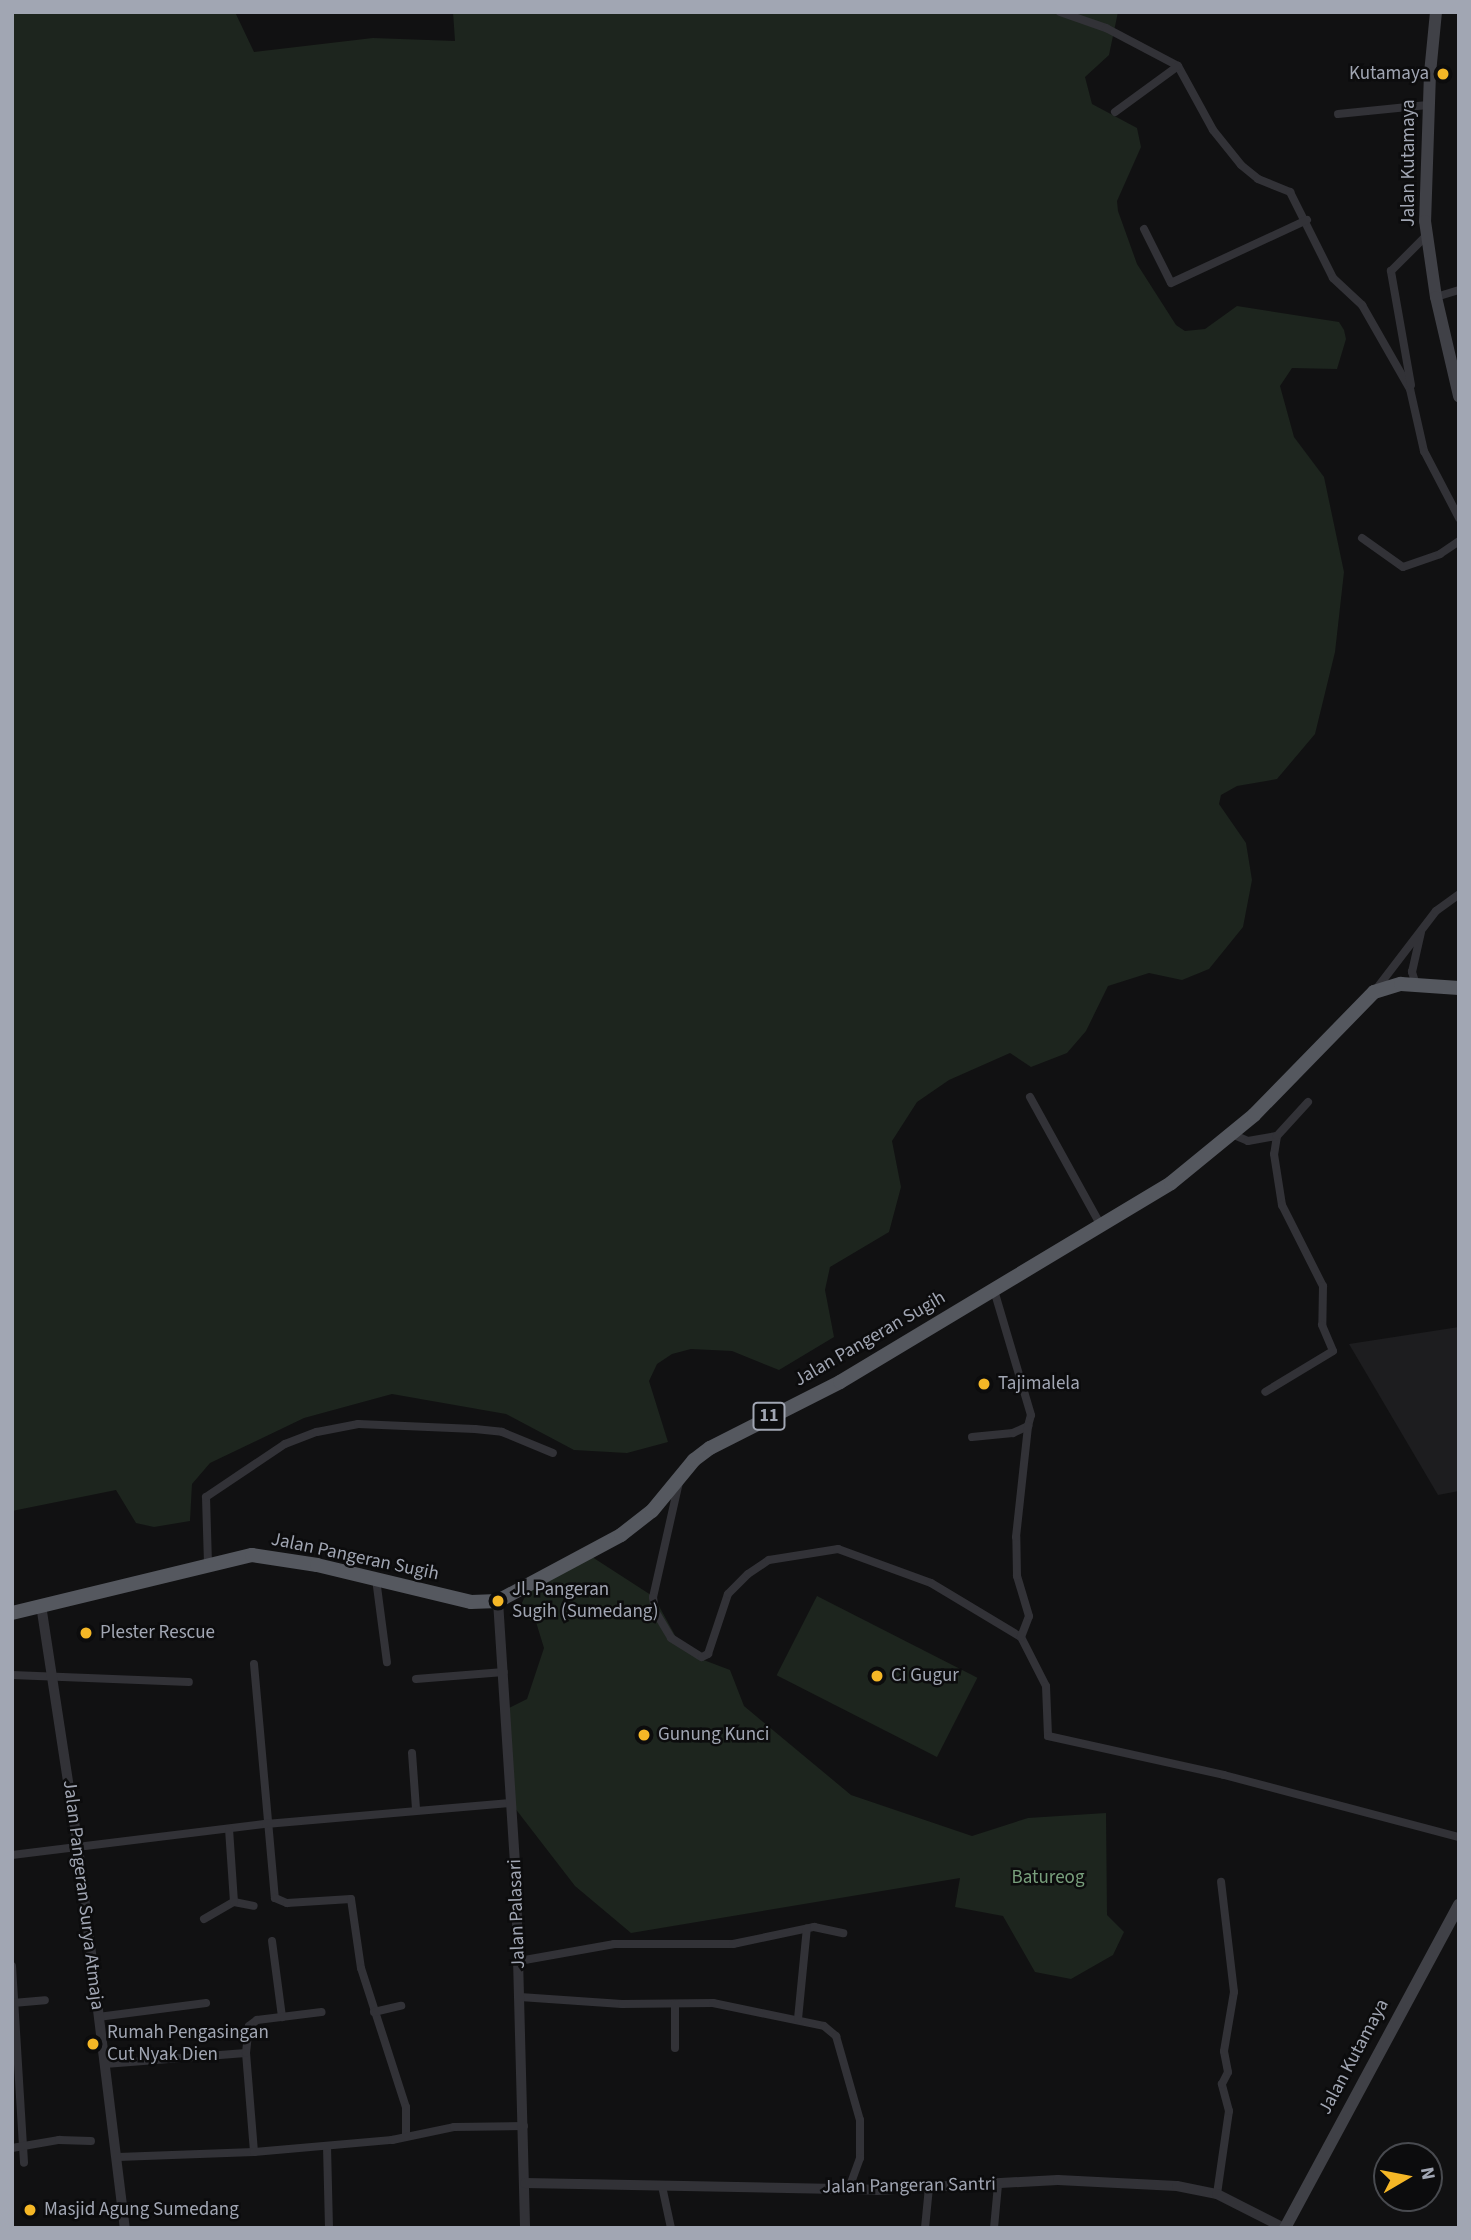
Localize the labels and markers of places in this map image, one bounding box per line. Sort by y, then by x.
place label: Kutamaya [1349,63,1429,85]
marker: Kutamaya [1435,66,1451,82]
place label: Tajimalela [998,1373,1080,1395]
marker: Tajimalela [976,1376,992,1392]
place label: Jl. Pangeran Sugih (Sumedang) [512,1579,658,1623]
marker: Jl. Pangeran Sugih (Sumedang) [490,1593,506,1609]
place label: Plester Rescue [100,1622,215,1644]
marker: Plester Rescue [78,1625,94,1641]
place label: Ci Gugur [891,1665,959,1687]
marker: Ci Gugur [869,1668,885,1684]
place label: Gunung Kunci [658,1724,769,1746]
marker: Gunung Kunci [636,1727,652,1743]
place label: Rumah Pengasingan Cut Nyak Dien [107,2022,269,2066]
marker: Rumah Pengasingan Cut Nyak Dien [85,2036,101,2052]
place label: Masjid Agung Sumedang [44,2199,239,2221]
marker: Masjid Agung Sumedang [22,2202,38,2218]

